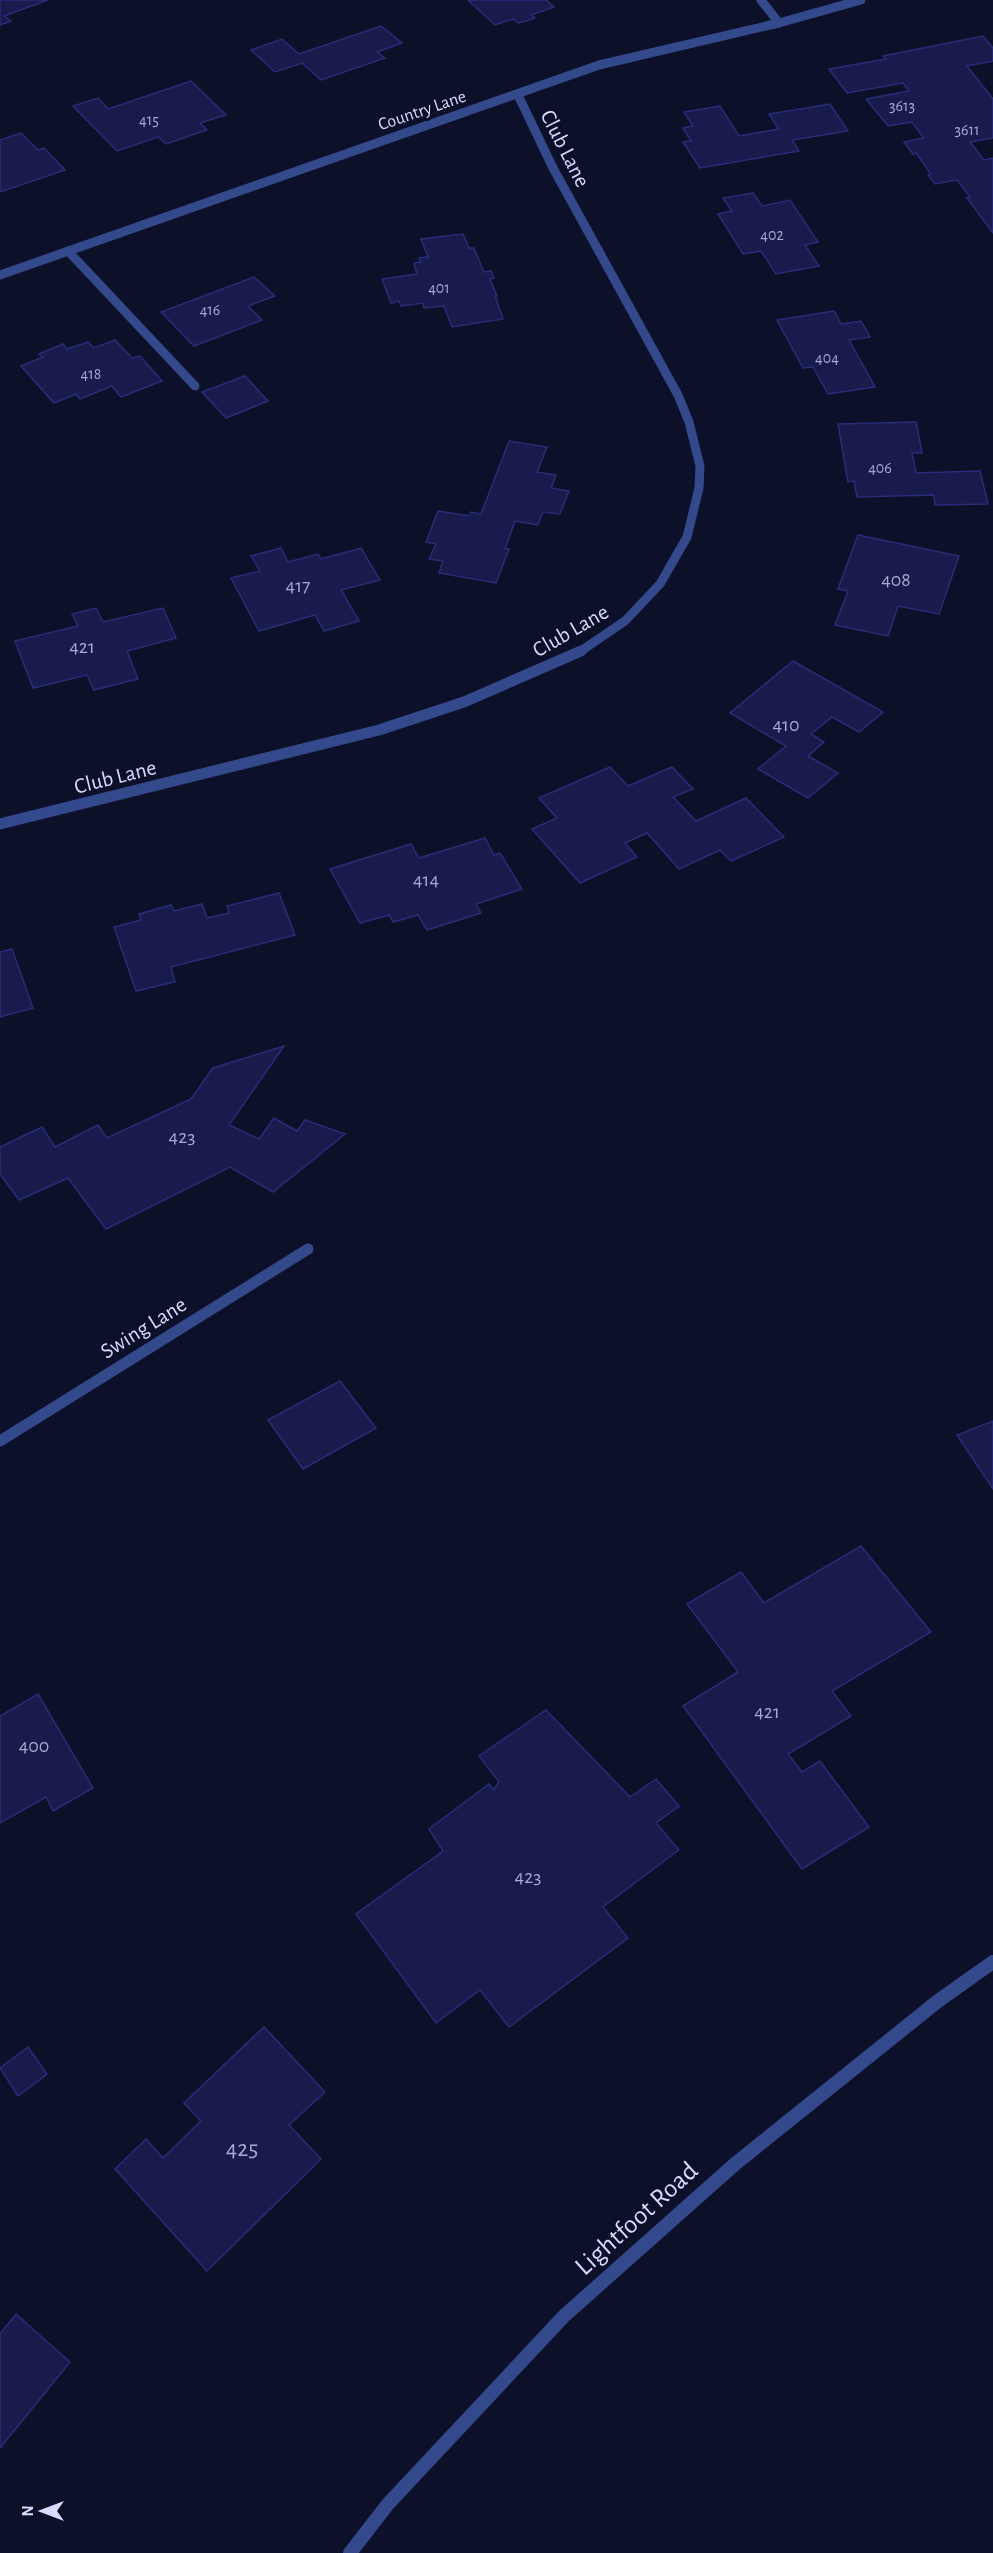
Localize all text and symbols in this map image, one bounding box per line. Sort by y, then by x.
street label: Country Lane [376,87,469,134]
house number: 3613 [889,98,915,114]
street label: Club Lane [536,106,594,191]
house number: 415 [139,112,159,128]
house number: 3611 [954,122,980,138]
house number: 402 [760,227,784,243]
house number: 401 [428,280,450,296]
house number: 416 [200,302,220,318]
house number: 404 [815,350,839,366]
house number: 418 [81,366,101,382]
house number: 406 [868,460,892,476]
house number: 408 [881,570,911,590]
house number: 417 [286,576,310,596]
street label: Club Lane [529,600,612,661]
house number: 421 [69,637,95,657]
house number: 410 [772,715,800,735]
street label: Club Lane [72,756,158,798]
house number: 414 [413,870,439,890]
house number: 423 [169,1127,195,1147]
street label: Swing Lane [97,1293,190,1363]
house number: 421 [754,1702,780,1722]
house number: 400 [19,1736,49,1756]
house number: 423 [515,1867,541,1887]
house number: 425 [226,2137,258,2161]
street label: Lightfoot Road [570,2157,703,2280]
north arrow [12,2481,72,2541]
text: N [20,2505,36,2517]

